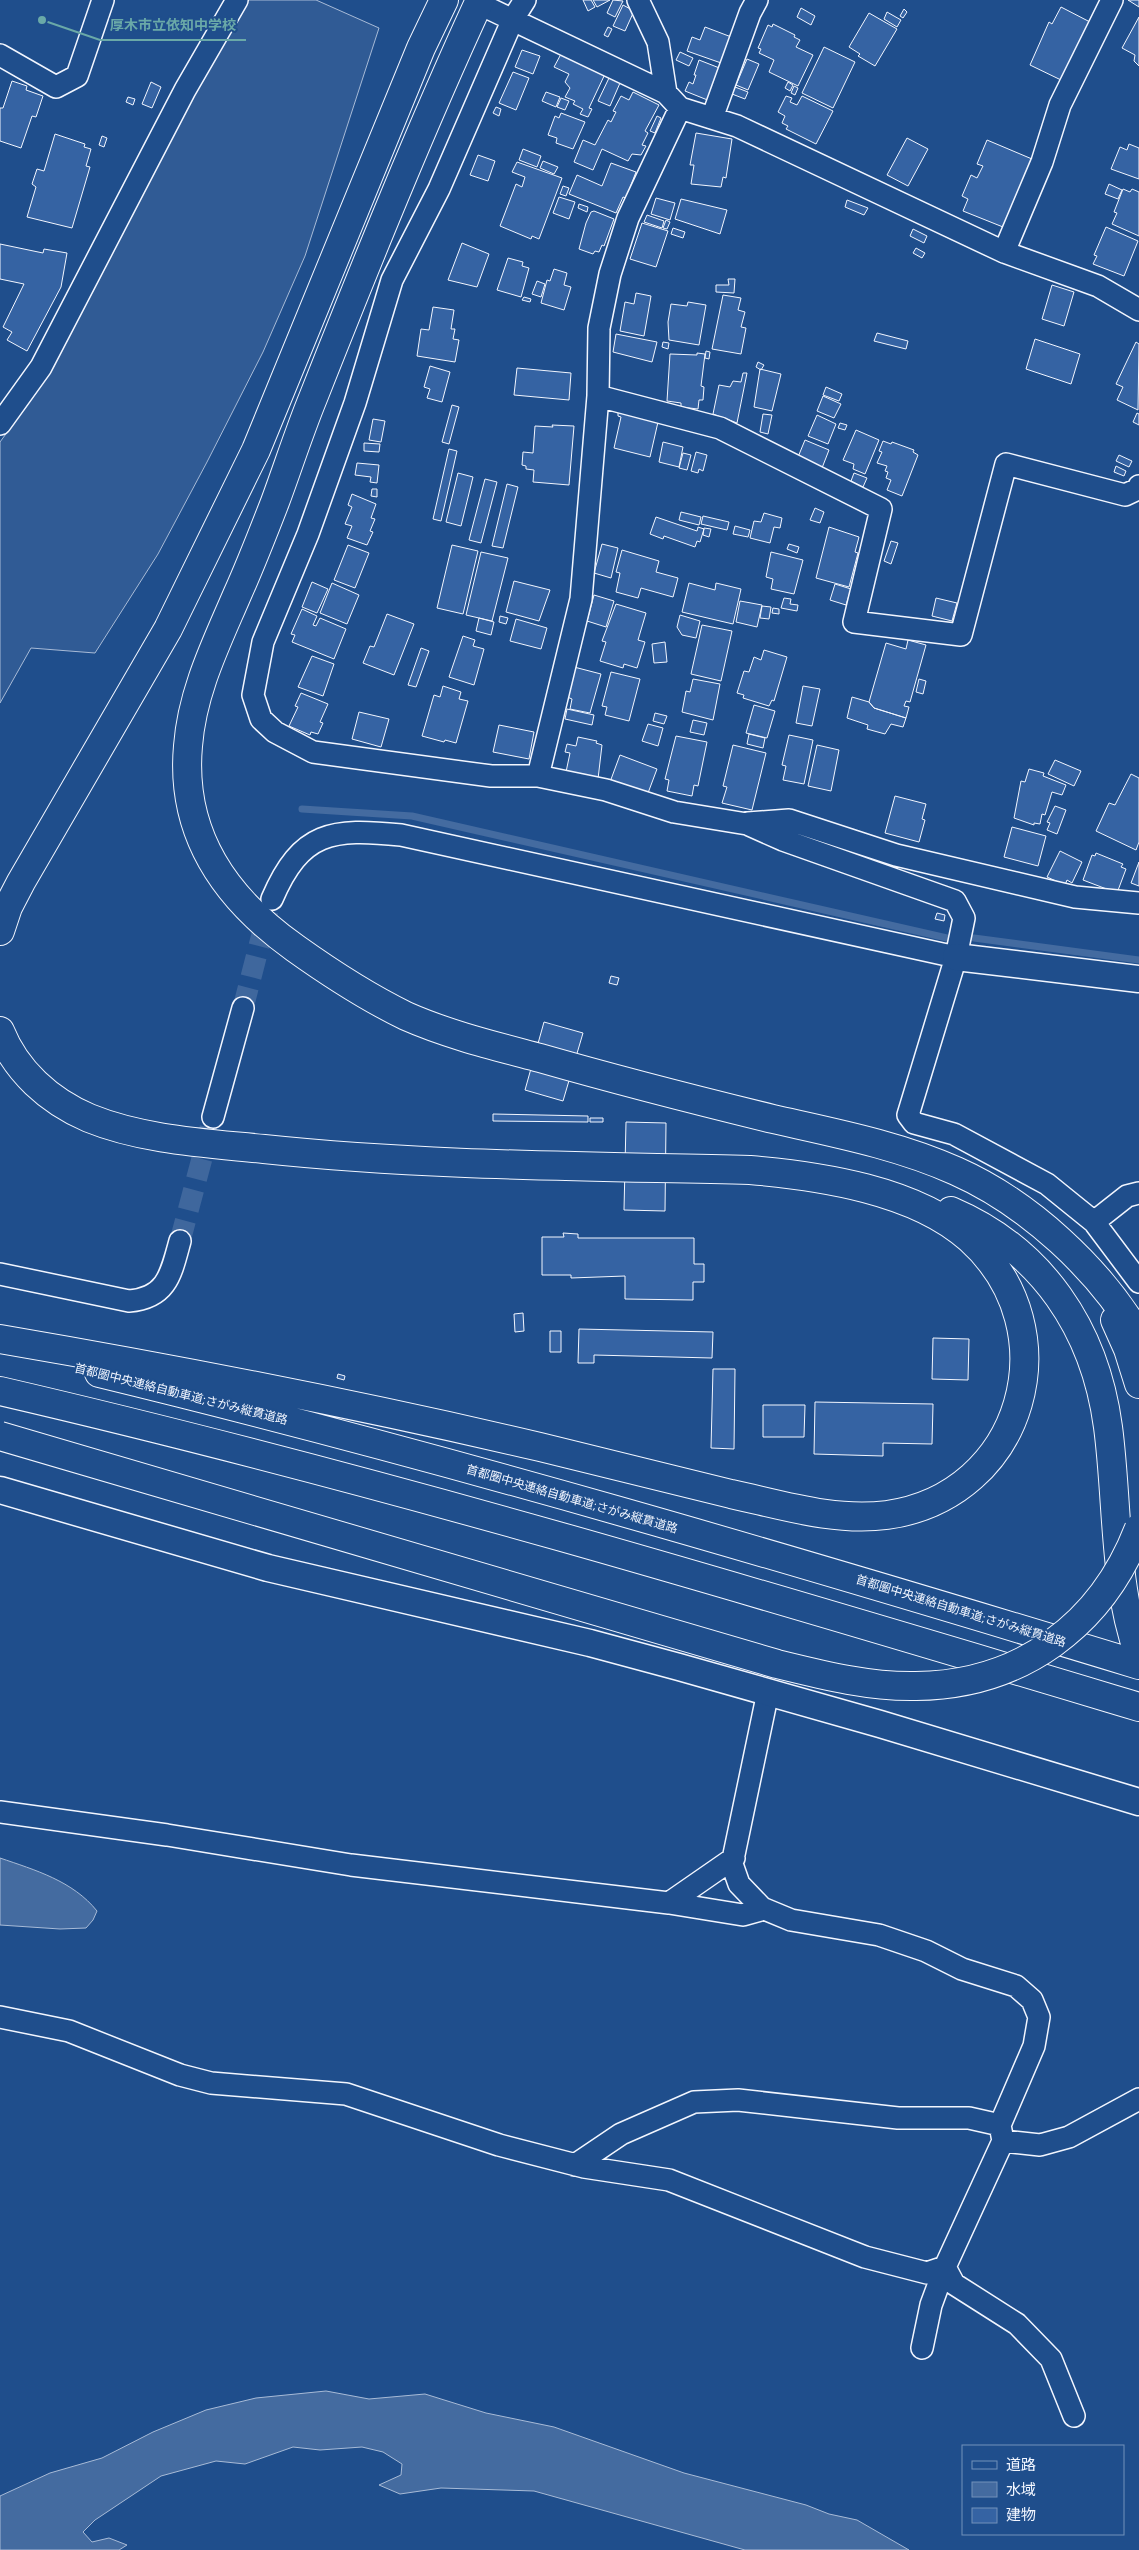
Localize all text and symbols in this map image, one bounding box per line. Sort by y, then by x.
callout: 厚木市立依知中学校 [100,11,246,40]
text: 厚木市立依知中学校 [110,17,236,34]
street label: 首都圏中央連絡自動車道;さがみ縦貫道路 [73,1361,289,1427]
street label: 首都圏中央連絡自動車道;さがみ縦貫道路 [465,1462,679,1536]
street label: 首都圏中央連絡自動車道;さがみ縦貫道路 [854,1572,1068,1650]
legend [962,2445,1124,2535]
text: 道路 [1006,2456,1036,2474]
text: 水域 [1006,2481,1036,2499]
text: 建物 [1006,2506,1036,2524]

